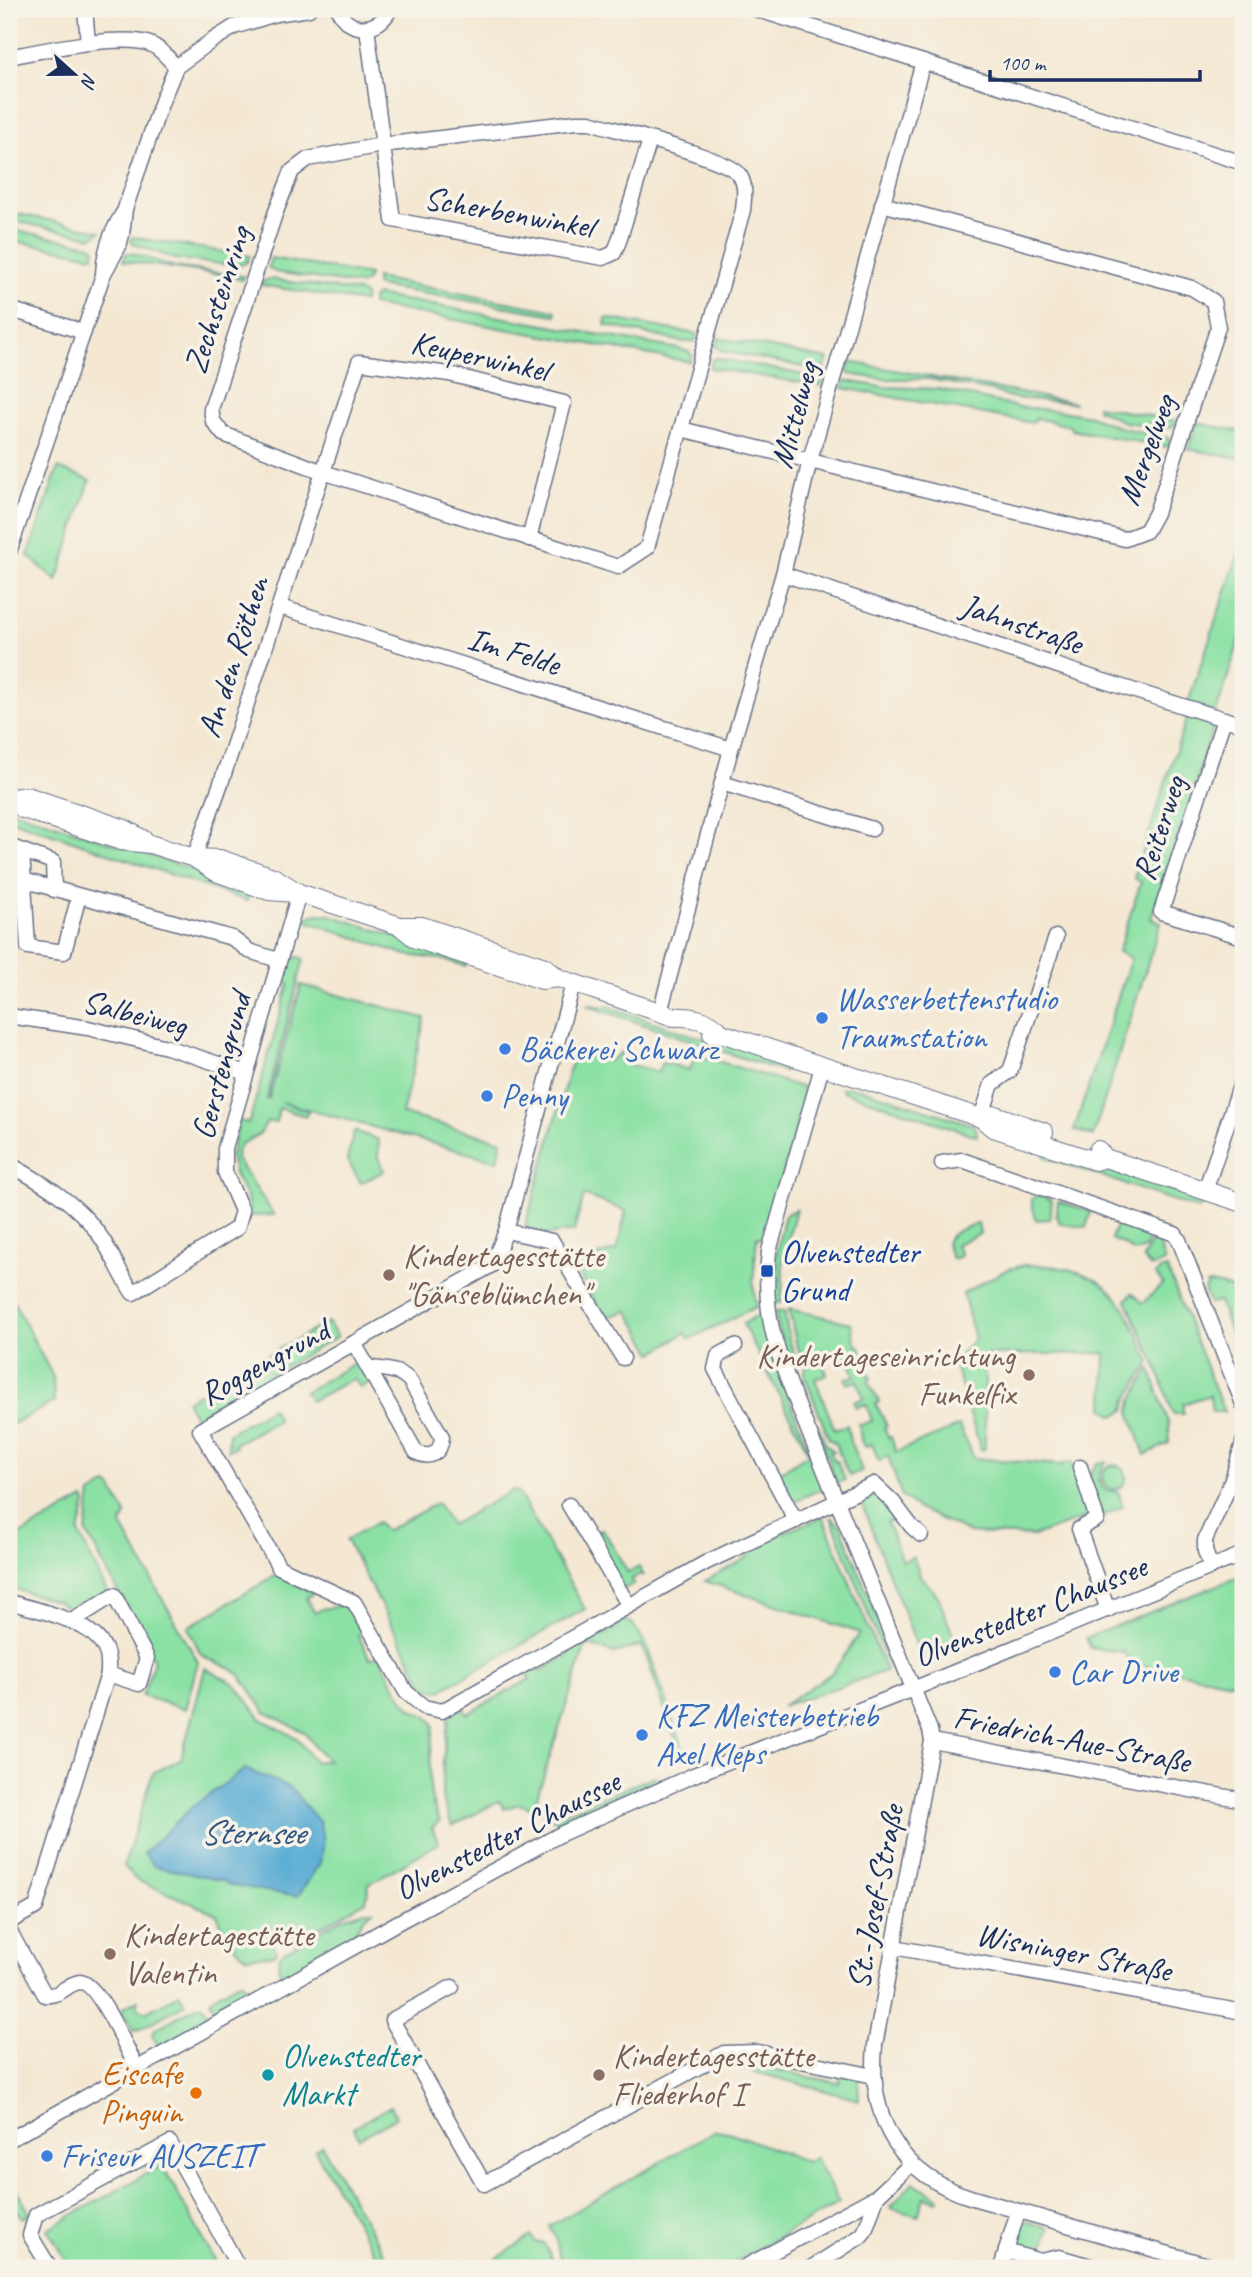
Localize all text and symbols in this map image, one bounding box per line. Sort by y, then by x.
north arrow [38,38,108,108]
scale bar [990,38,1200,82]
text: 100 m [1000,50,1047,76]
text: N [74,70,102,93]
street label: Scherbenwinkel [421,176,602,248]
street label: Zechsteinring [174,219,261,379]
street label: Keuperwinkel [407,321,558,392]
street label: Mittelweg [760,355,829,473]
street label: Mergelweg [1107,387,1186,511]
street label: An den Röthen [187,569,279,743]
street label: Jahnstraße [954,583,1090,665]
street label: Im Felde [463,617,567,686]
street label: Reiterweg [1122,769,1196,886]
place label: Wasserbettenstudio Traumstation [836,978,1059,1058]
street label: Salbeiweg [78,980,193,1047]
street label: Gerstengrund [181,983,262,1144]
marker: Wasserbettenstudio Traumstation [814,1010,830,1026]
place label: Bäckerei Schwarz [519,1028,720,1070]
marker: Bäckerei Schwarz [497,1041,513,1057]
place label: Penny [501,1075,570,1117]
marker: Penny [479,1088,495,1104]
place label: Olvenstedter Grund [781,1231,922,1311]
place label: Kindertagesstätte "Gänseblümchen" [403,1235,606,1315]
marker: Olvenstedter Grund [759,1263,775,1279]
marker: Kindertagesstätte "Gänseblümchen" [381,1267,397,1283]
street label: Roggengrund [192,1307,341,1415]
place label: Kindertageseinrichtung Funkelfix [756,1335,1018,1415]
marker: Kindertageseinrichtung Funkelfix [1021,1367,1037,1383]
street label: Olvenstedter Chaussee [907,1544,1155,1677]
place label: Car Drive [1069,1651,1180,1693]
marker: Car Drive [1047,1664,1063,1680]
place label: KFZ Meisterbetrieb Axel Kleps [656,1695,880,1775]
street label: Friedrich-Aue-Straße [950,1696,1196,1783]
marker: KFZ Meisterbetrieb Axel Kleps [634,1727,650,1743]
street label: Olvenstedter Chaussee [387,1759,629,1910]
street label: St.-Josef-Straße [837,1799,914,1993]
water label: Sternsee [200,1810,308,1855]
street label: Wisninger Straße [973,1913,1177,1992]
place label: Kindertagestätte Valentin [124,1914,316,1994]
marker: Kindertagestätte Valentin [102,1946,118,1962]
place label: Olvenstedter Markt [282,2035,423,2115]
place label: Kindertagesstätte Fliederhof I [613,2035,816,2115]
place label: Eiscafe Pinguin [100,2053,184,2133]
marker: Olvenstedter Markt [260,2067,276,2083]
marker: Kindertagesstätte Fliederhof I [591,2067,607,2083]
marker: Eiscafe Pinguin [188,2085,204,2101]
place label: Friseur AUSZEIT [61,2135,266,2177]
marker: Friseur AUSZEIT [39,2148,55,2164]

